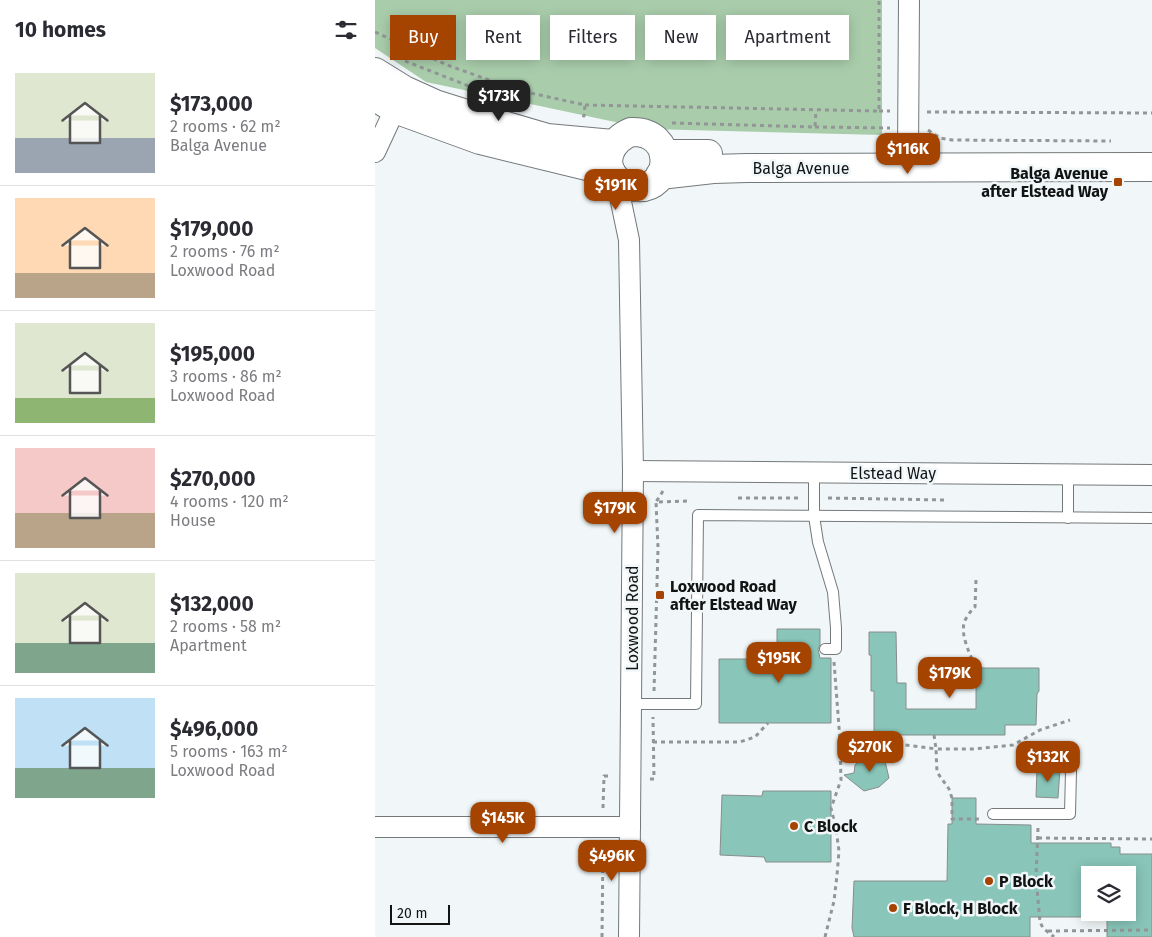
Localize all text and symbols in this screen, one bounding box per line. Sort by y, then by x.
chip: Buy [390,15,456,60]
chip: Rent [466,15,540,60]
chip: Filters [550,15,635,60]
chip: New [645,15,716,60]
chip: Apartment [726,15,849,60]
icon: filters [332,16,360,44]
text: 10 homes [15,17,106,43]
pin: $173K [464,80,534,122]
text: $173K [478,86,520,105]
text: $173,000 [170,91,253,117]
icon: home [55,93,115,153]
text: 2 rooms · 62 m² [170,117,281,136]
pin: $116K [873,132,943,175]
text: Balga Avenue [170,136,267,155]
text: $116K [887,139,929,158]
street label: Balga Avenue [752,159,850,178]
place label: Balga Avenue after Elstead Way [981,164,1109,201]
pin: $191K [581,168,651,211]
text: $191K [595,175,637,194]
marker: Balga Avenue after Elstead Way [1112,176,1124,188]
text: $179,000 [170,216,253,242]
icon: home [55,218,115,278]
text: 2 rooms · 76 m² [170,242,280,261]
text: Loxwood Road [170,261,275,280]
text: $195,000 [170,341,255,367]
icon: home [55,343,115,403]
text: 3 rooms · 86 m² [170,367,282,386]
text: Loxwood Road [170,386,275,405]
street label: Elstead Way [850,464,936,483]
text: $270,000 [170,466,255,492]
icon: home [55,468,115,528]
text: 4 rooms · 120 m² [170,492,289,511]
pin: $179K [580,492,650,534]
text: $179K [594,498,636,517]
text: House [170,511,216,530]
street label: Loxwood Road [623,565,642,671]
place label: Loxwood Road after Elstead Way [670,577,797,614]
marker: Loxwood Road after Elstead Way [654,589,666,601]
text: $132,000 [170,591,254,617]
icon: home [55,593,115,653]
text: 2 rooms · 58 m² [170,617,281,636]
text: Apartment [170,636,247,655]
pin: $195K [744,642,814,684]
text: $195K [757,648,801,667]
pin: $179K [915,656,985,699]
text: $179K [929,663,971,682]
text: $496,000 [170,716,258,742]
icon: home [55,718,115,778]
pin: $270K [835,730,905,773]
text: $270K [848,737,892,756]
pin: $132K [1013,740,1083,783]
text: 5 rooms · 163 m² [170,742,288,761]
text: $132K [1027,747,1069,766]
text: Loxwood Road [170,761,275,780]
pin: $145K [468,802,538,844]
text: $145K [481,808,525,827]
place label: C Block [804,817,858,836]
marker: C Block [788,820,800,832]
pin: $496K [577,840,647,882]
text: $496K [589,846,635,865]
map controls [1081,866,1136,921]
button: layers [1081,866,1136,921]
place label: P Block [999,872,1053,891]
marker: P Block [983,875,995,887]
place label: F Block, H Block [903,899,1018,918]
scale bar [390,902,450,925]
marker: F Block, H Block [887,902,899,914]
text: 20 m [397,905,427,922]

